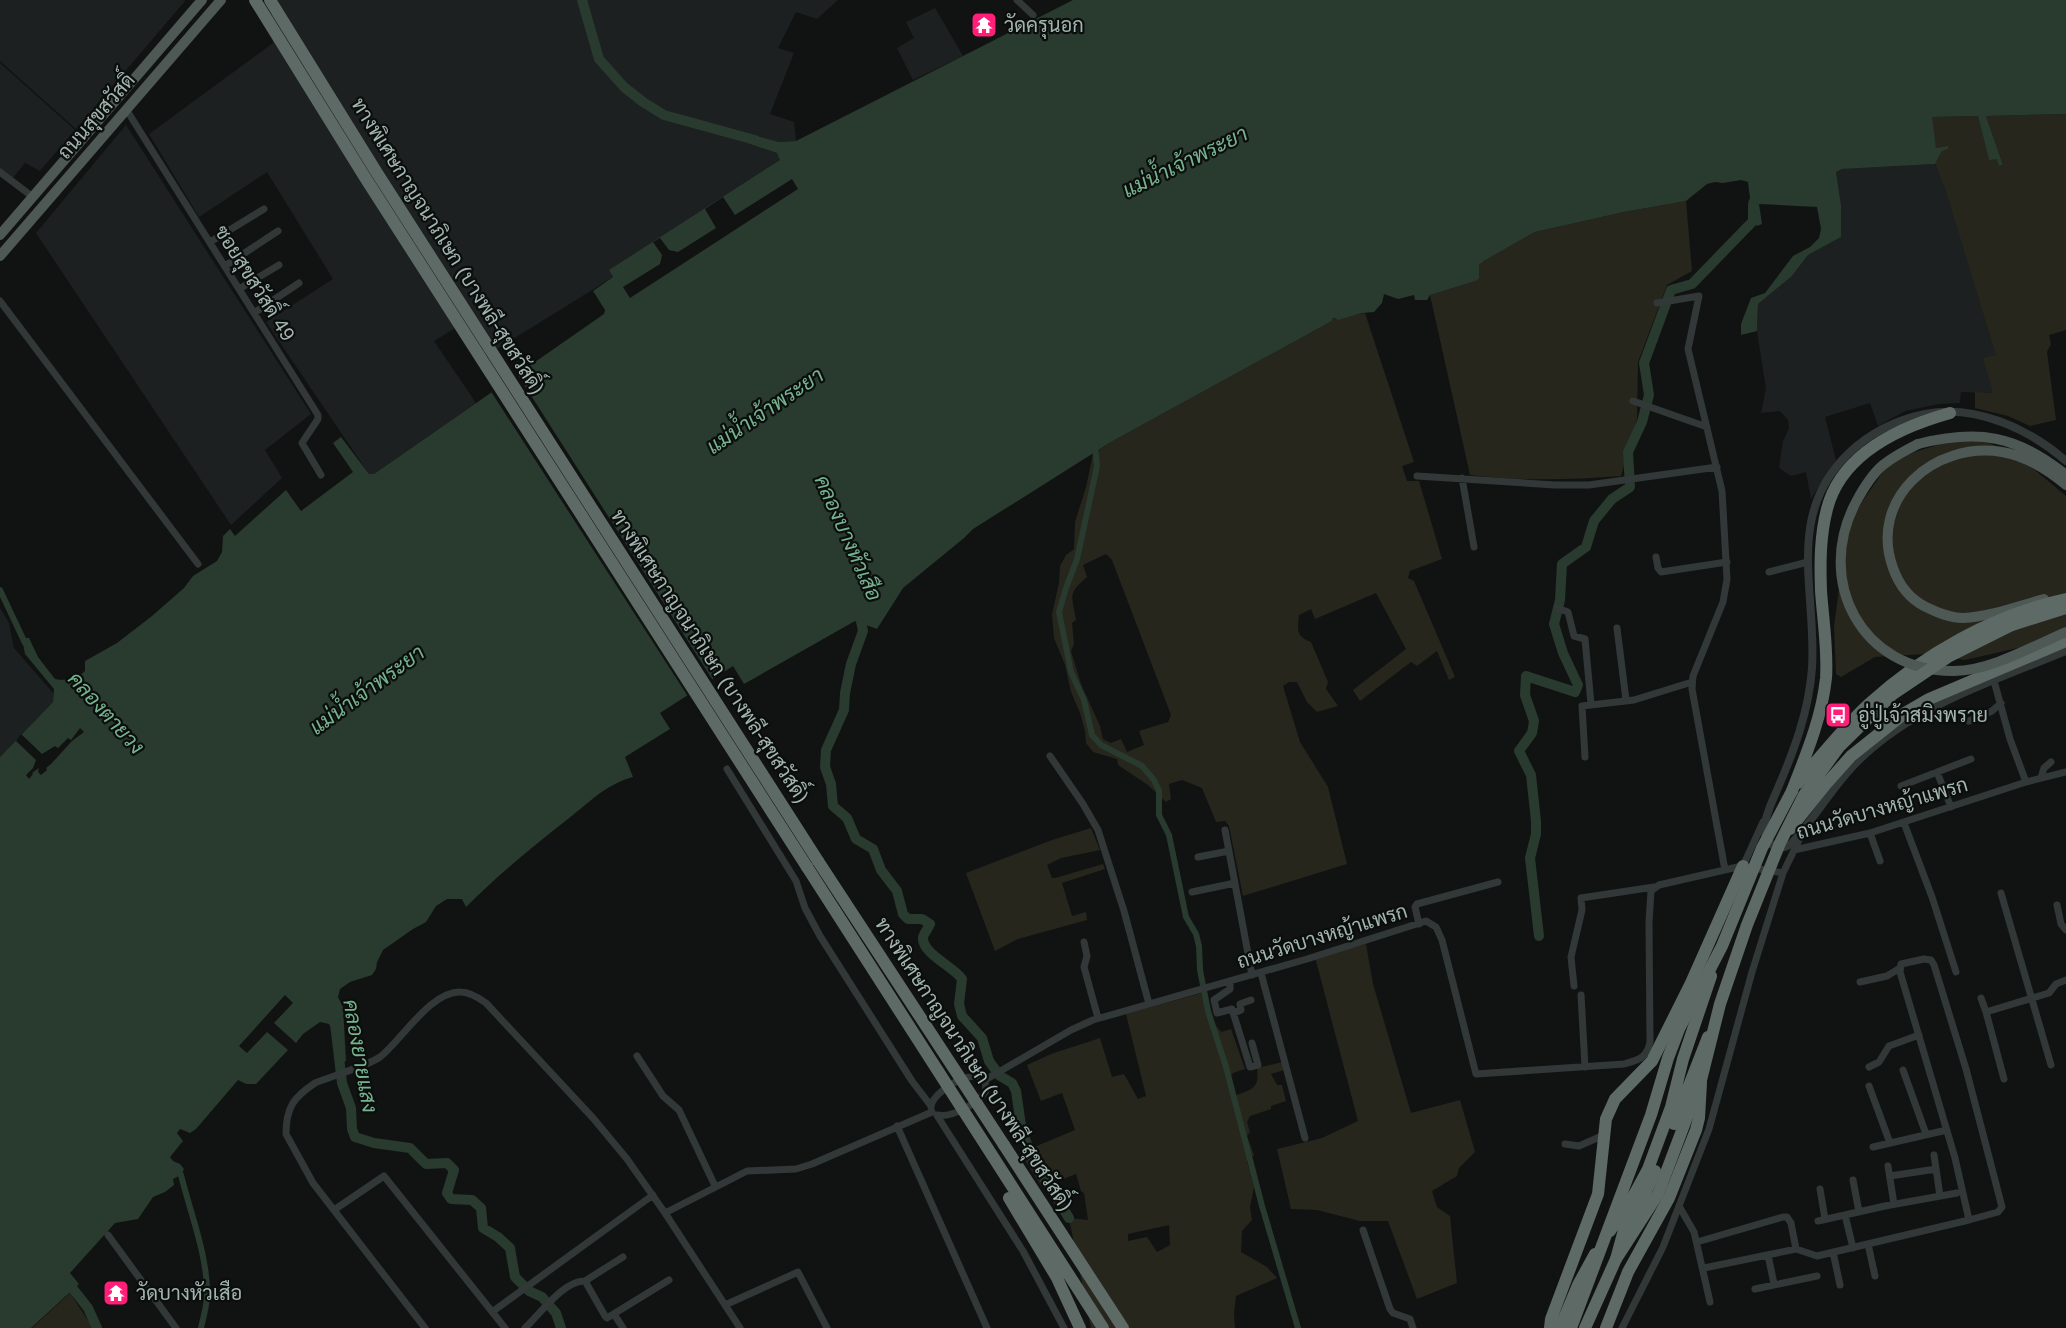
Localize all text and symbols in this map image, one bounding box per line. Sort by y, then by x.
temple icon: วัดครุนอก [969,10,999,40]
place label: วัดครุนอก [1004,13,1084,39]
street label: ถนนสุขสวัสดิ์ [48,64,141,165]
street label: ทางพิเศษกาญจนาภิเษก (บางพลี-สุขสวัสดิ์) [345,90,555,400]
water label: แม่น้ำเจ้าพระยา [1116,116,1251,202]
street label: ซอยสุขสวัสดิ์ 49 [208,217,305,346]
water label: แม่น้ำเจ้าพระยา [699,358,827,458]
water label: คลองบางหัวเสือ [810,471,887,604]
street label: ทางพิเศษกาญจนาภิเษก (บางพลี-สุขสวัสดิ์) [604,501,819,808]
water label: แม่น้ำเจ้าพระยา [302,636,428,739]
water label: คลองตายวง [64,667,149,758]
bus stop icon: อู่ปู่เจ้าสมิงพราย [1823,700,1853,730]
place label: อู่ปู่เจ้าสมิงพราย [1858,703,1988,730]
street label: ถนนวัดบางหญ้าแพรก [1794,772,1970,844]
street label: ถนนวัดบางหญ้าแพรก [1234,899,1410,973]
street label: ทางพิเศษกาญจนาภิเษก (บางพลี-สุขสวัสดิ์) [868,909,1083,1216]
water label: คลองยายแสง [339,997,382,1114]
temple icon: วัดบางหัวเสือ [101,1278,131,1308]
place label: วัดบางหัวเสือ [136,1279,242,1304]

